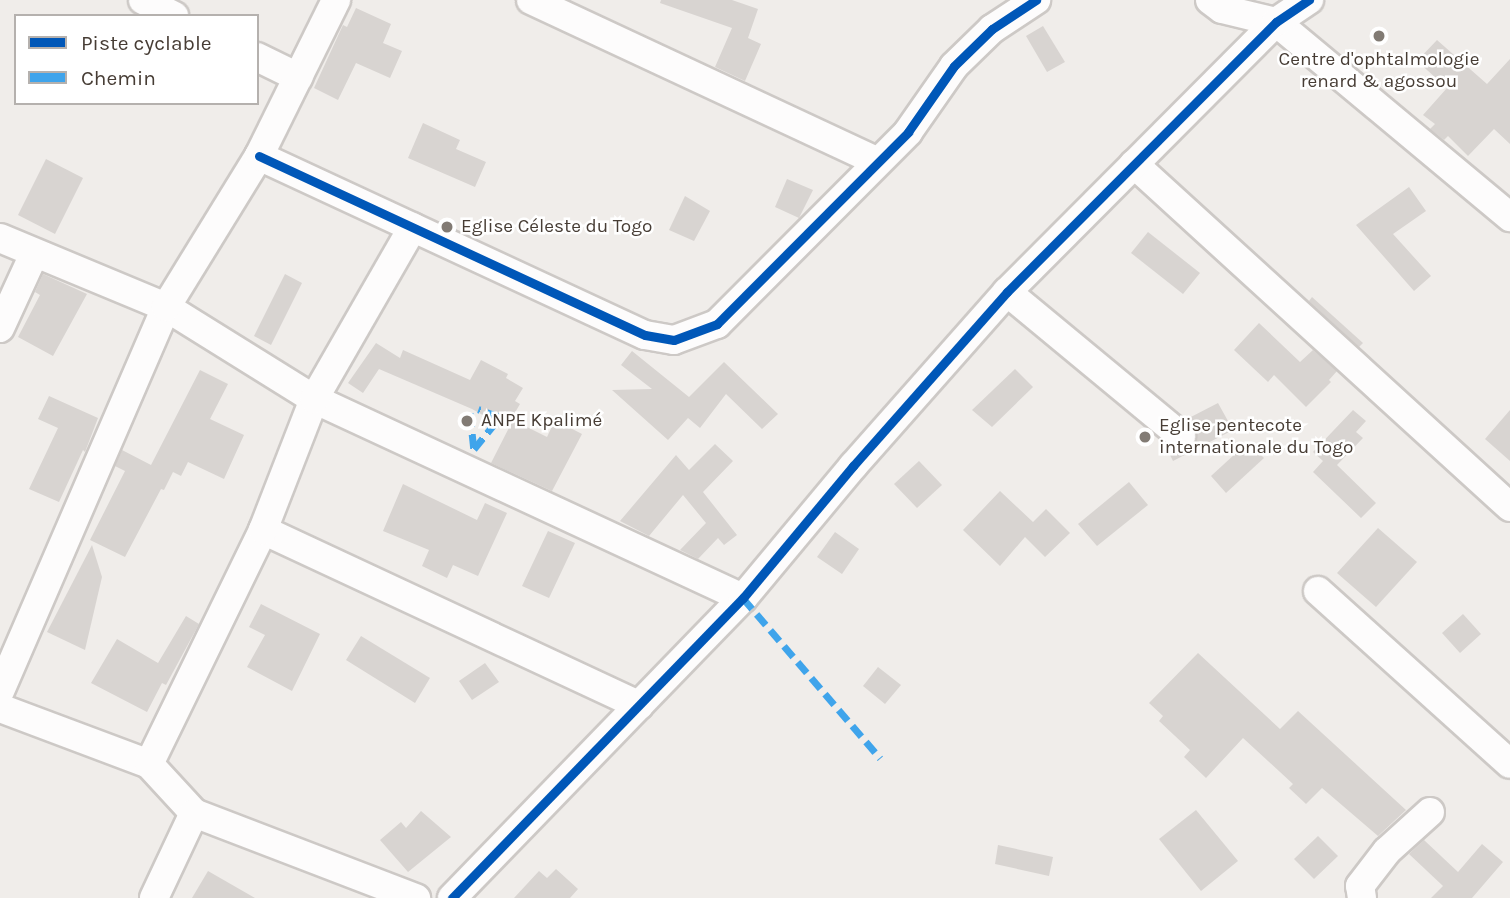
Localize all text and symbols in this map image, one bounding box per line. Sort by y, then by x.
legend [14,14,259,105]
marker: Centre d'ophtalmologie renard & agossou [1369,26,1389,46]
text: Piste cyclable [81,31,212,55]
place label: Centre d'ophtalmologie renard & agossou [1279,49,1479,93]
text: Chemin [81,66,156,90]
place label: Eglise Céleste du Togo [461,216,652,238]
marker: Eglise Céleste du Togo [439,219,455,235]
place label: ANPE Kpalimé [481,410,602,432]
marker: ANPE Kpalimé [459,413,475,429]
place label: Eglise pentecote internationale du Togo [1159,415,1353,459]
marker: Eglise pentecote internationale du Togo [1137,429,1153,445]

